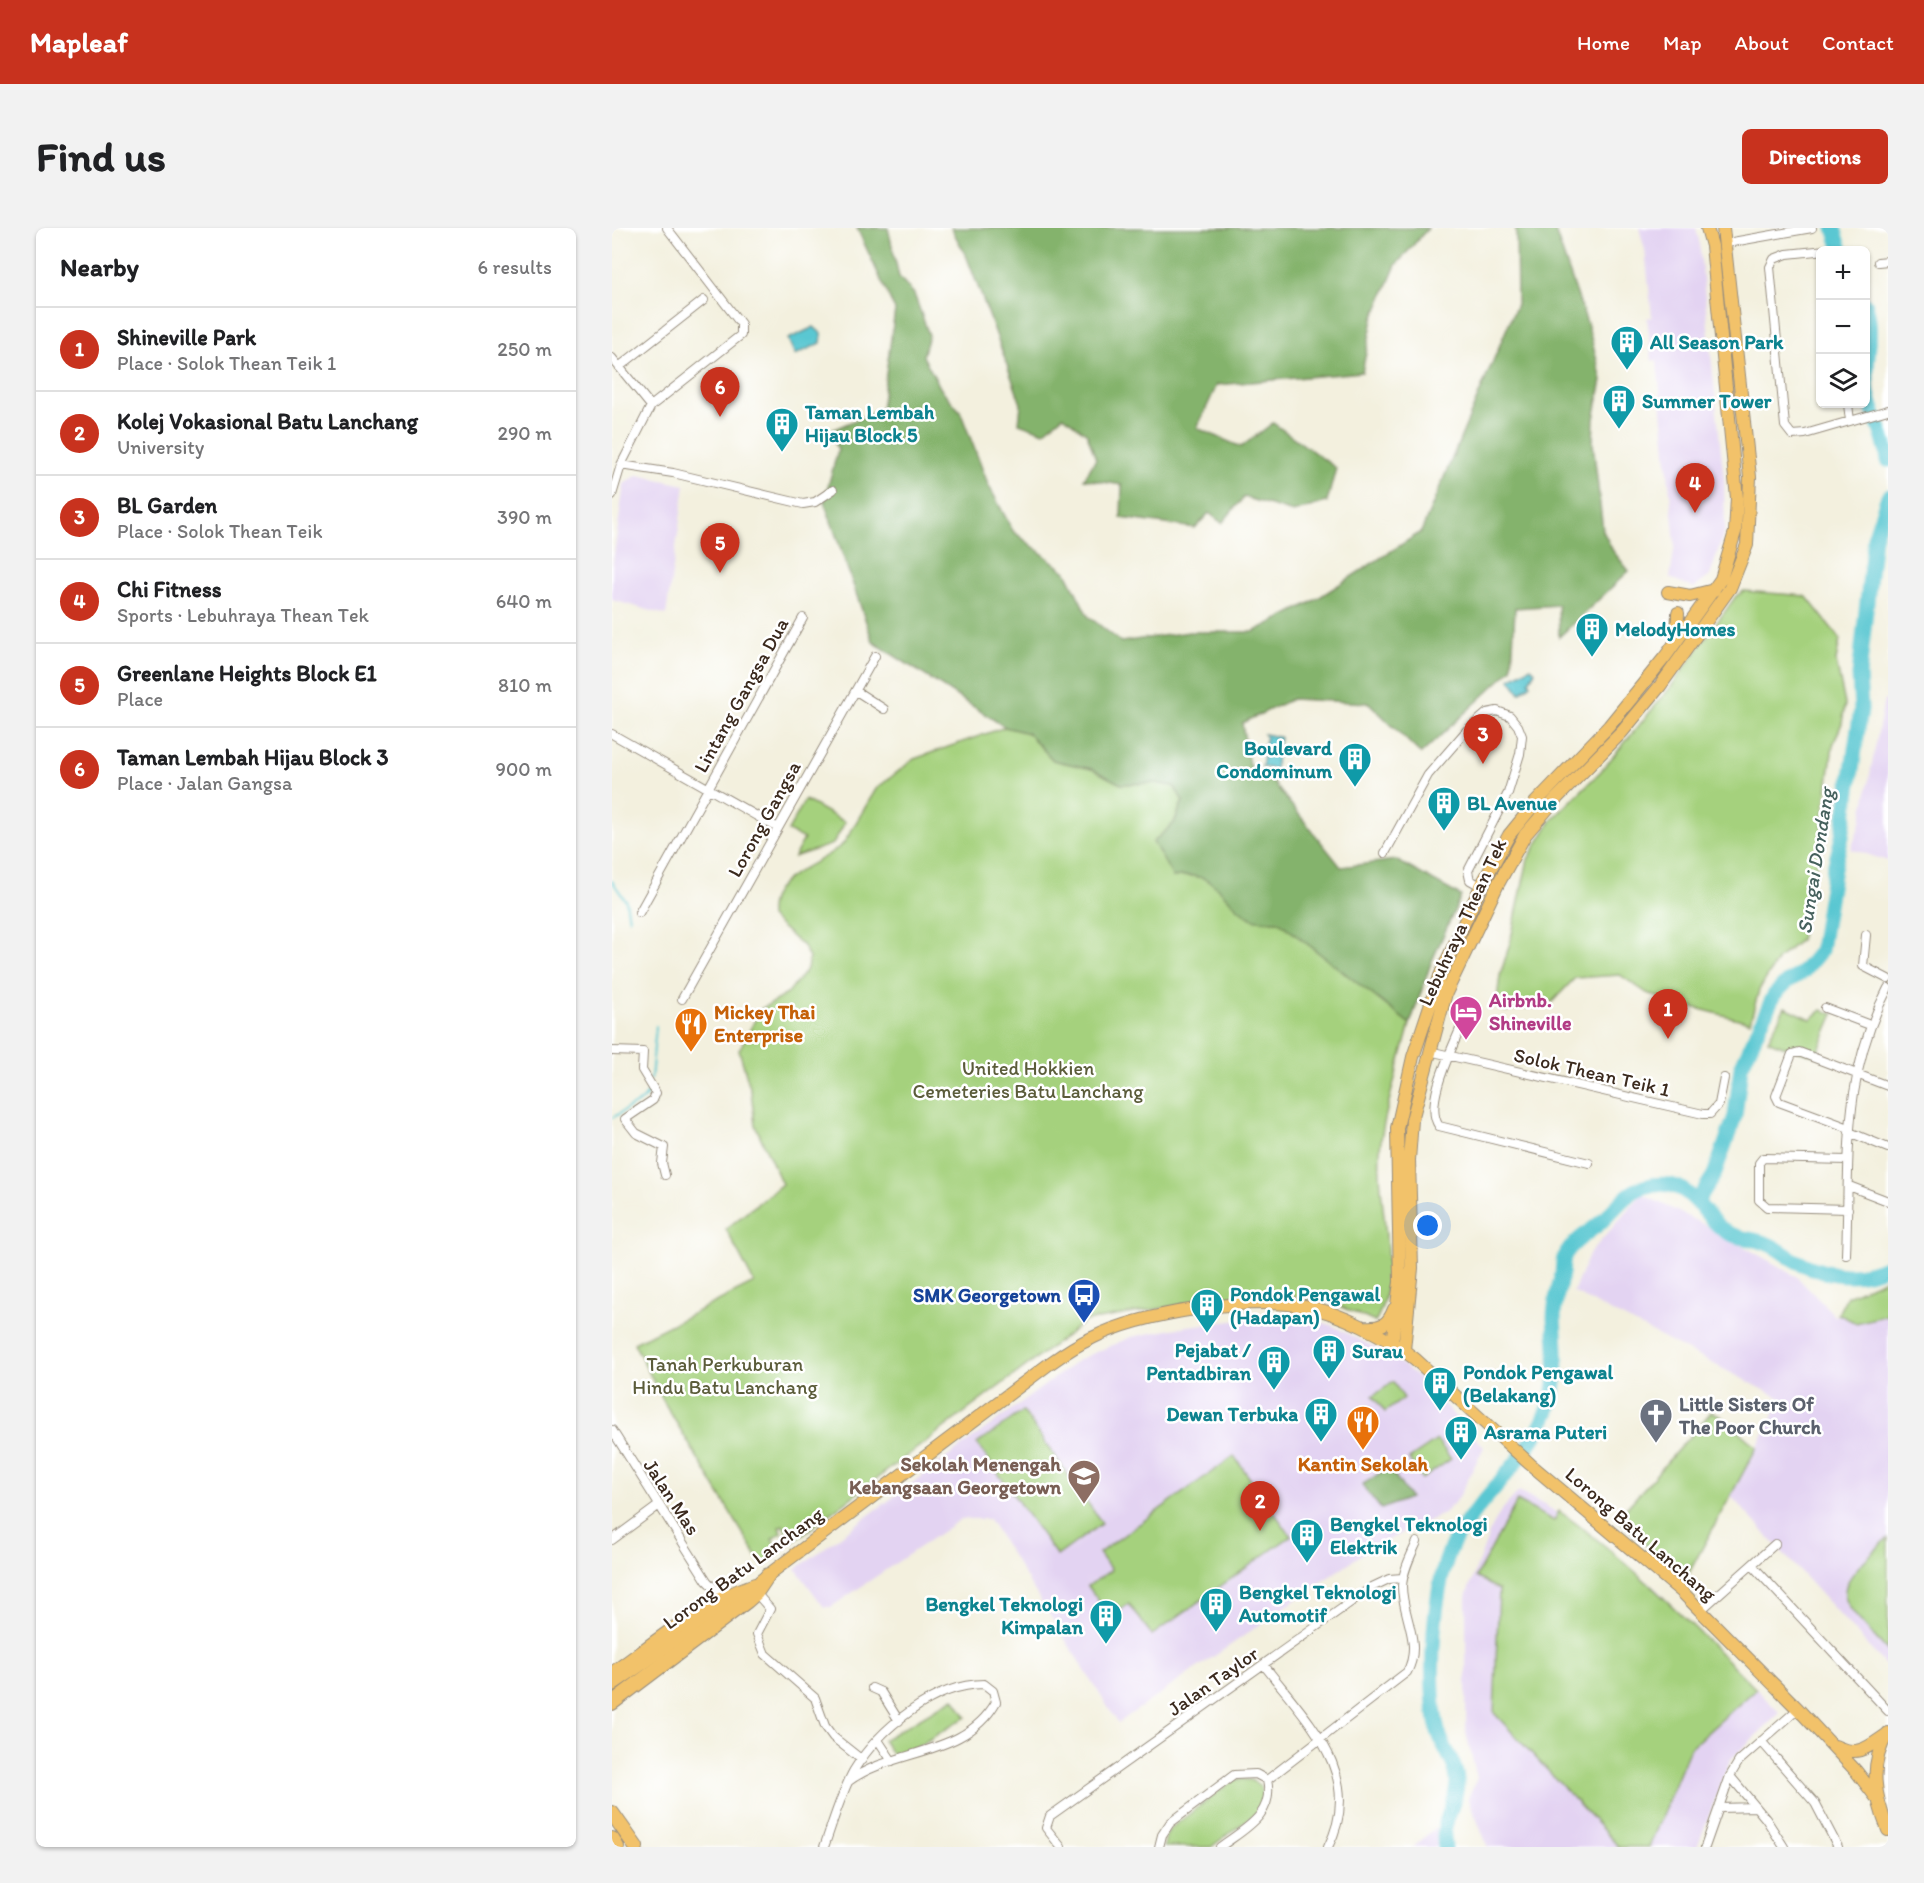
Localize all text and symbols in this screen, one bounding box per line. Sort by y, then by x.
text: Mapleaf [30,25,128,59]
text: Home [1577,30,1630,55]
text: Map [1663,30,1702,55]
text: About [1735,30,1789,55]
text: Contact [1822,30,1894,55]
button: Directions [1742,129,1888,184]
text: Find us [36,131,166,182]
map controls [1816,246,1870,408]
button: + [1816,246,1870,300]
text: Nearby [60,251,139,283]
text: 6 results [478,255,552,279]
button: − [1816,300,1870,354]
text: Shineville Park [117,324,256,351]
building icon: All Season Park [1609,324,1645,371]
place label: All Season Park [1649,330,1784,354]
text: 1 [75,337,84,361]
text: 250 m [497,337,552,361]
text: Place · Solok Thean Teik 1 [117,351,336,375]
button: layers [1816,354,1870,408]
pin: 6 [700,368,740,417]
building icon: Summer Tower [1601,383,1637,430]
place label: Summer Tower [1642,389,1772,413]
place label: Taman Lembah Hijau Block 5 [804,400,935,448]
building icon: Taman Lembah Hijau Block 5 [764,406,800,453]
text: Kolej Vokasional Batu Lanchang [117,408,418,435]
text: 2 [74,421,85,445]
text: 290 m [497,421,552,445]
text: University [117,435,204,459]
pin: 4 [1676,464,1714,513]
text: BL Garden [117,492,217,519]
text: 3 [74,505,85,529]
text: 390 m [497,505,552,529]
text: Place · Solok Thean Teik [117,519,323,543]
pin: 5 [700,524,740,573]
text: Chi Fitness [117,576,221,603]
text: 4 [73,589,86,613]
text: 640 m [496,589,552,613]
text: Sports · Lebuhraya Thean Tek [117,603,369,627]
building icon: MelodyHomes [1574,611,1610,658]
street label: Lintang Gangsa Dua [688,613,794,777]
place label: MelodyHomes [1615,617,1736,642]
text: Greenlane Heights Block E1 [117,660,377,687]
text: 5 [74,673,85,697]
text: 810 m [498,673,552,697]
text: Place [117,687,163,711]
pin: 3 [1464,714,1502,764]
place label: Boulevard Condominum [1216,736,1333,783]
building icon: Boulevard Condominum [1337,741,1373,788]
text: Taman Lembah Hijau Block 3 [117,744,388,771]
street label: Lorong Gangsa [722,756,806,881]
text: 6 [74,757,85,781]
text: 900 m [496,757,552,781]
text: Place · Jalan Gangsa [117,771,292,795]
water label: Sungai Dondang [1791,784,1839,935]
building icon: BL Avenue [1426,785,1462,832]
place label: BL Avenue [1467,791,1557,815]
street label: Lebuhraya Thean Tek [1413,834,1512,1010]
place label: Airbnb. Shineville [1488,988,1572,1035]
pin: 1 [1648,990,1688,1039]
hotel icon: Airbnb. Shineville [1448,994,1484,1041]
place label: Mickey Thai Enterprise [714,1000,815,1048]
restaurant icon: Mickey Thai Enterprise [673,1006,709,1053]
street label: Solok Thean Teik 1 [1512,1042,1672,1102]
park label: United Hokkien Cemeteries Batu Lanchang [913,1056,1144,1103]
your location [1413,1211,1442,1240]
bus stop icon: SMK Georgetown [1066,1277,1102,1324]
place label: Pondok Pengawal (Hadapan) [1230,1282,1380,1330]
place label: SMK Georgetown [913,1283,1061,1308]
building icon: Pondok Pengawal (Hadapan) [1189,1287,1225,1334]
building icon: Surau [1311,1333,1347,1380]
place label: Pejabat / Pentadbiran [1146,1338,1252,1385]
place label: Surau [1352,1339,1404,1363]
building icon: Pejabat / Pentadbiran [1256,1344,1292,1391]
park label: Tanah Perkuburan Hindu Batu Lanchang [632,1352,818,1399]
place label: Pondok Pengawal (Belakang) [1463,1360,1613,1408]
building icon: Pondok Pengawal (Belakang) [1422,1365,1458,1412]
place label: Little Sisters Of The Poor Church [1678,1392,1821,1439]
building icon: Dewan Terbuka [1303,1396,1339,1443]
church icon: Little Sisters Of The Poor Church [1638,1397,1674,1444]
place label: Dewan Terbuka [1166,1402,1298,1426]
restaurant icon: Kantin Sekolah [1345,1404,1381,1451]
building icon: Asrama Puteri [1443,1414,1479,1461]
place label: Asrama Puteri [1483,1420,1607,1444]
place label: Sekolah Menengah Kebangsaan Georgetown [849,1452,1062,1500]
place label: Kantin Sekolah [1298,1452,1429,1476]
street label: Jalan Mas [639,1454,705,1540]
school or university icon: Sekolah Menengah Kebangsaan Georgetown [1066,1458,1102,1505]
street label: Lorong Batu Lanchang [1561,1462,1722,1607]
pin: 2 [1240,1482,1280,1531]
street label: Lorong Batu Lanchang [658,1501,828,1634]
place label: Bengkel Teknologi Elektrik [1330,1512,1488,1559]
building icon: Bengkel Teknologi Elektrik [1289,1517,1325,1564]
place label: Bengkel Teknologi Automotif [1238,1580,1397,1627]
building icon: Bengkel Teknologi Automotif [1198,1586,1234,1633]
place label: Bengkel Teknologi Kimpalan [925,1592,1084,1640]
building icon: Bengkel Teknologi Kimpalan [1088,1598,1124,1645]
street label: Jalan Taylor [1163,1641,1263,1721]

